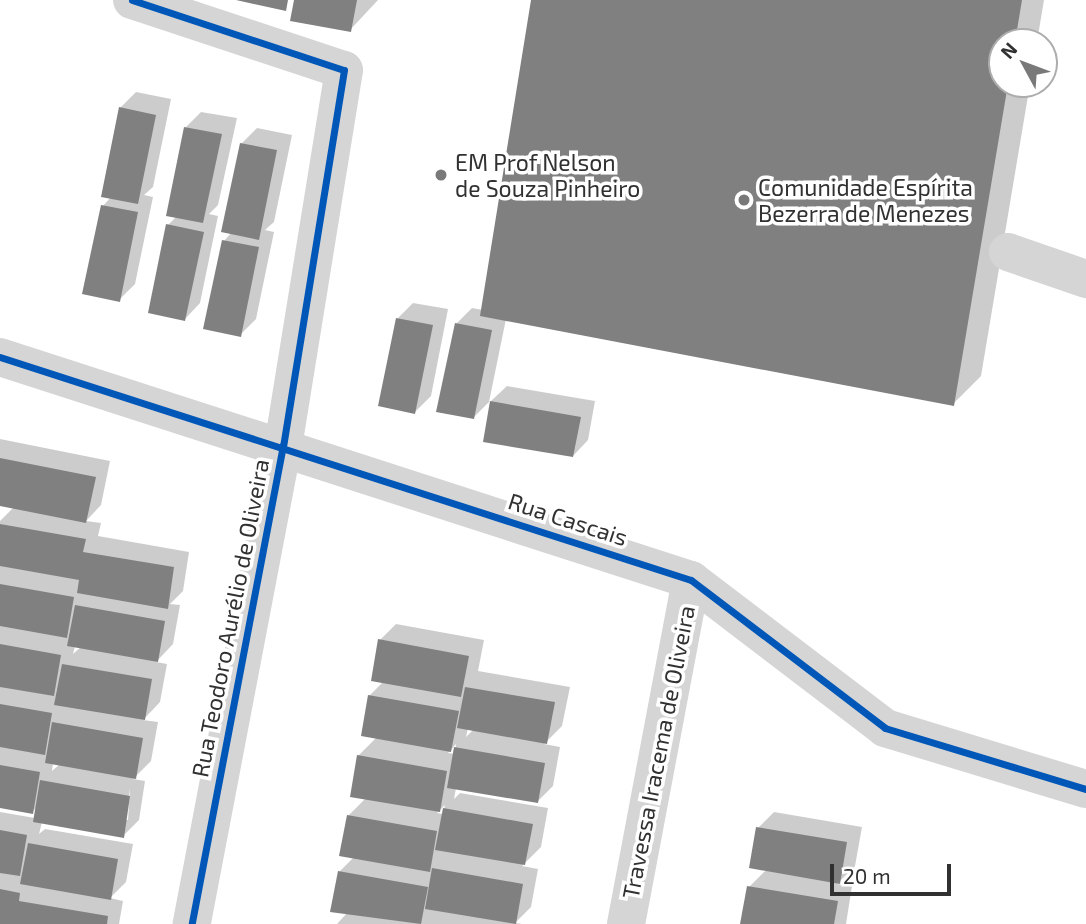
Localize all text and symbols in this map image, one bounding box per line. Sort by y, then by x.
north arrow [988,28,1058,98]
text: N [995,37,1021,63]
place label: EM Prof Nelson de Souza Pinheiro [455,148,640,202]
marker: EM Prof Nelson de Souza Pinheiro [433,167,449,183]
place label: Comunidade Espírita Bezerra de Menezes [758,173,973,227]
marker: Comunidade Espírita Bezerra de Menezes [736,192,752,208]
street label: Rua Teodoro Aurélio de Oliveira [185,456,275,780]
street label: Rua Cascais [505,487,631,551]
street label: Travessa Iracema de Oliveira [616,603,700,901]
scale bar [834,850,955,894]
text: 20 m [843,863,891,888]

